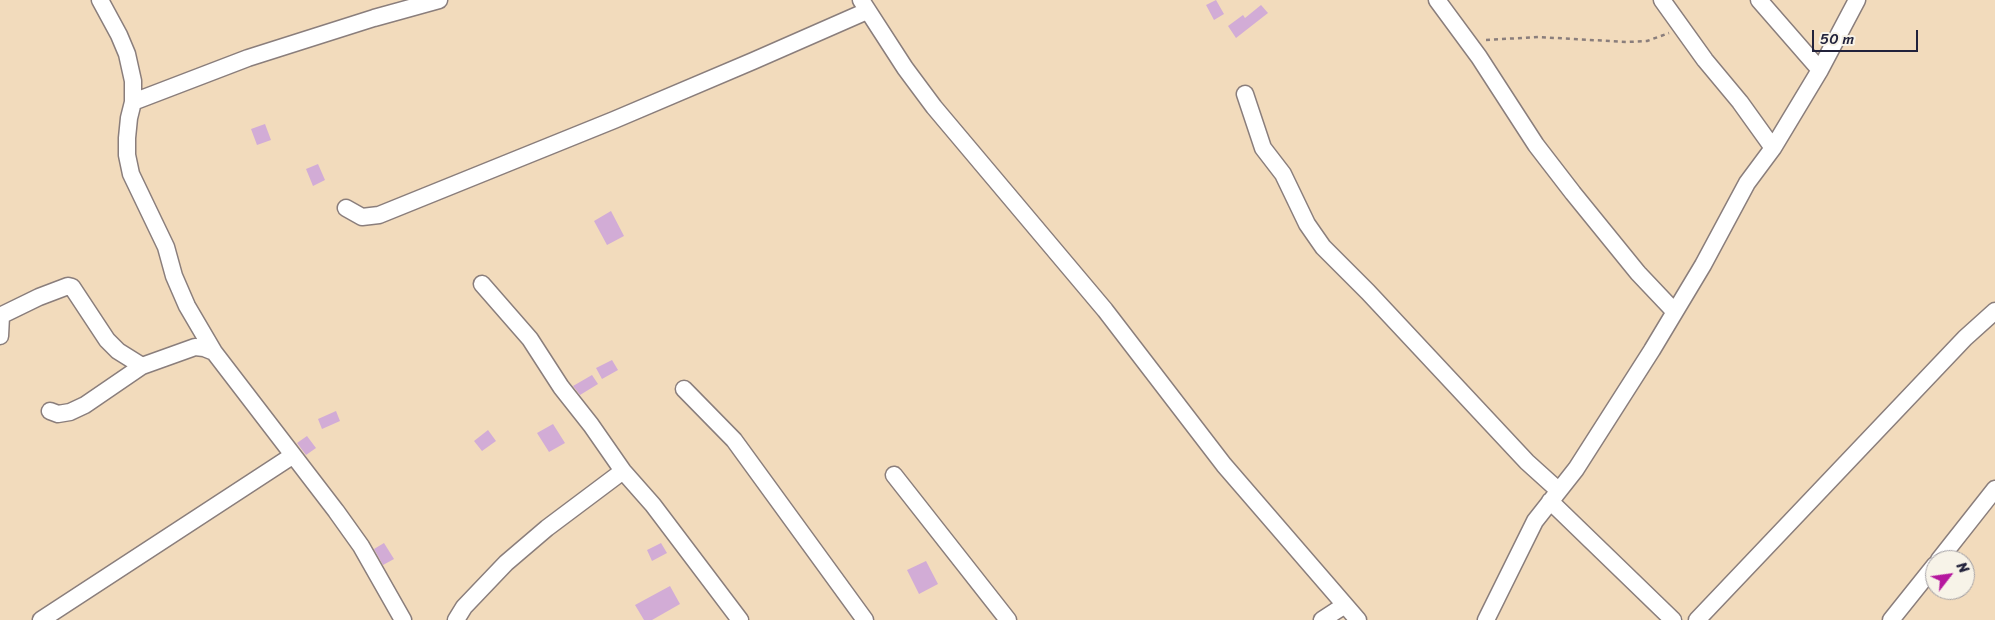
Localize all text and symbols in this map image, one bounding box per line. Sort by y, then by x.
scale bar [1815,20,1921,52]
text: 50 m [1820,26,1854,52]
north arrow [1925,550,1975,600]
text: N [1949,557,1976,578]

